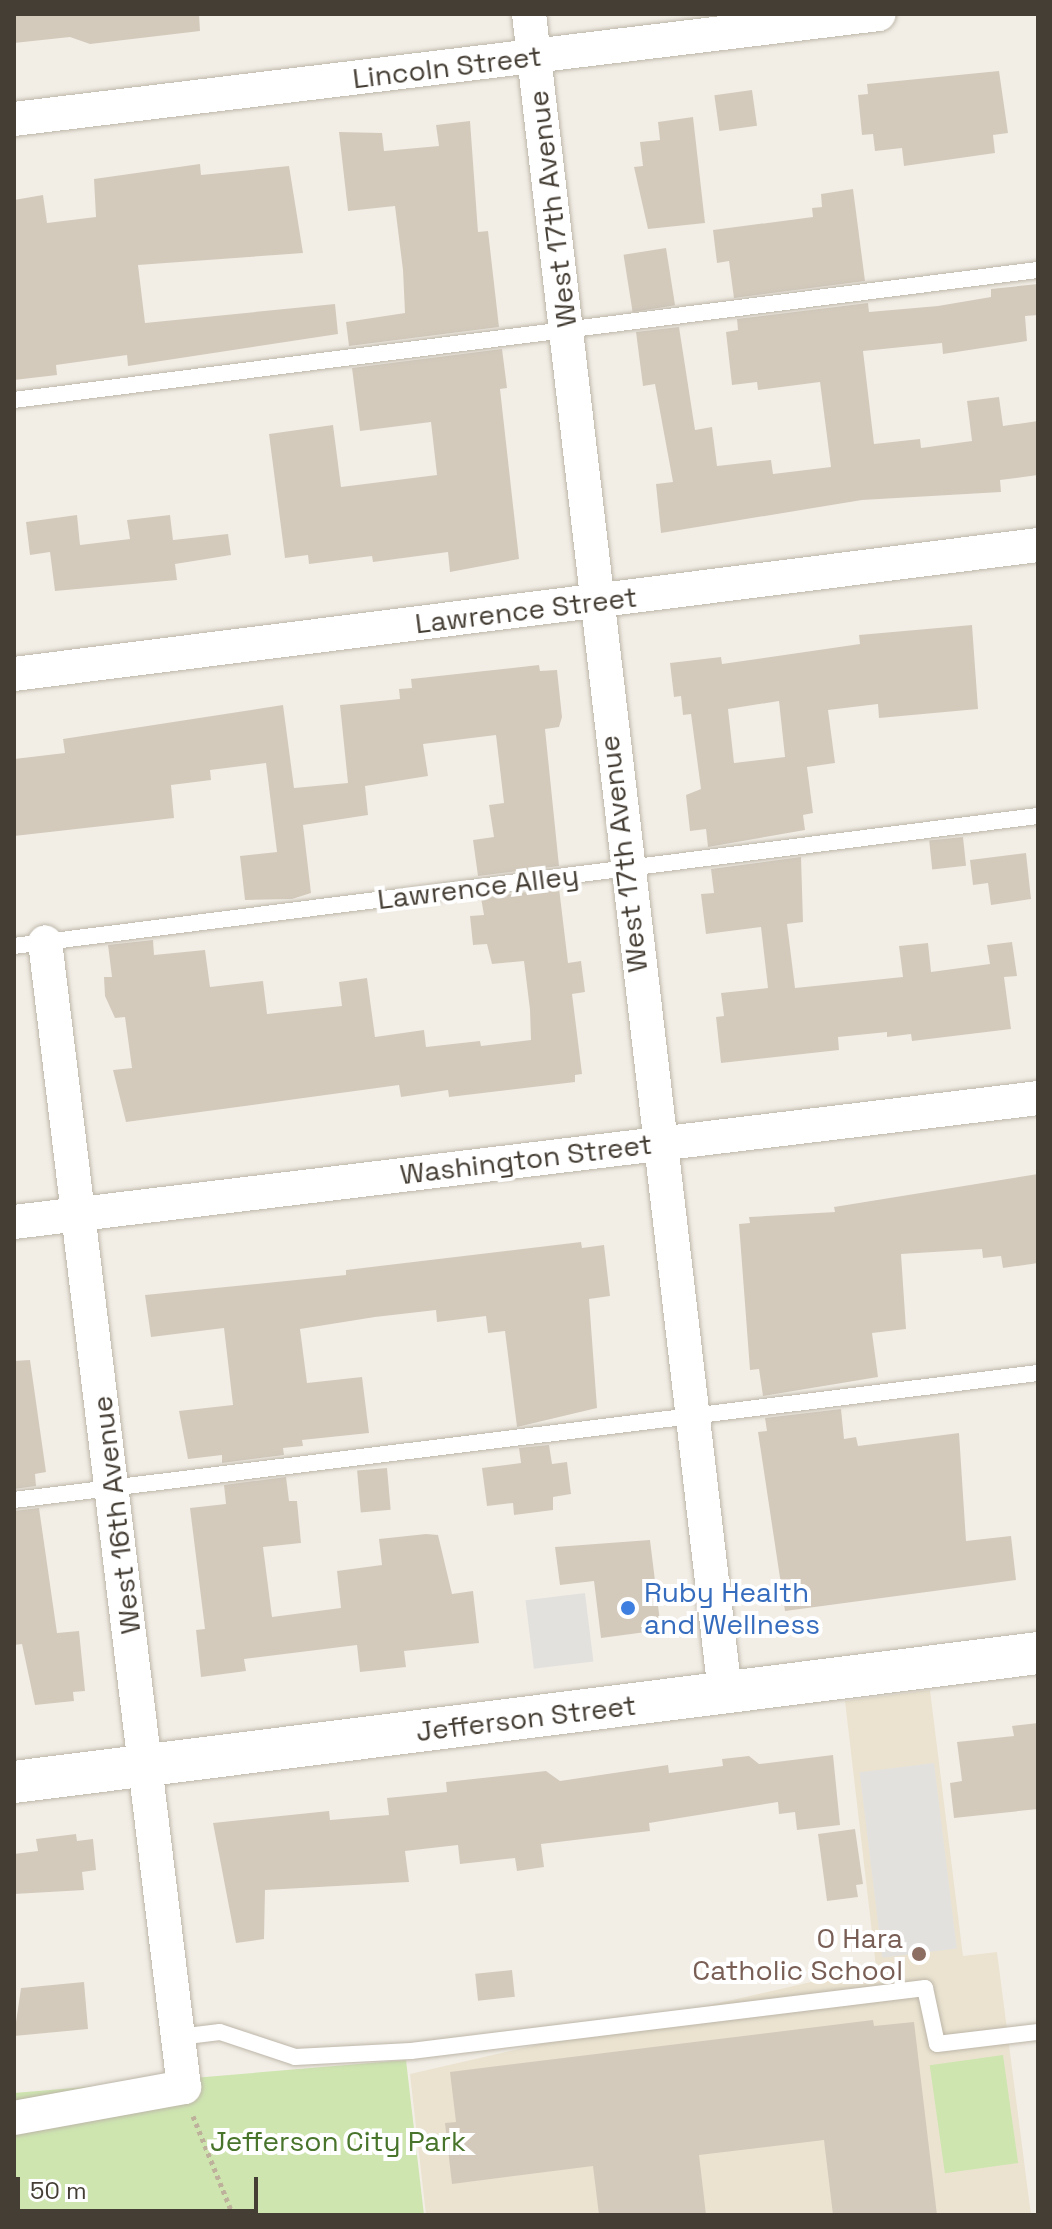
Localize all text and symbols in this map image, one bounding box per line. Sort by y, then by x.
street label: Lincoln Street [351,39,543,95]
street label: West 17th Avenue [521,88,583,330]
street label: Lawrence Street [413,580,639,640]
street label: West 17th Avenue [592,733,654,975]
street label: Lawrence Alley [375,858,581,916]
street label: Washington Street [398,1127,654,1191]
street label: West 16th Avenue [85,1394,147,1636]
place label: Ruby Health and Wellness [644,1575,820,1641]
marker: Ruby Health and Wellness [619,1599,637,1617]
street label: Jefferson Street [414,1688,638,1748]
place label: O Hara Catholic School [692,1921,903,1987]
marker: O Hara Catholic School [910,1945,928,1963]
park label: Jefferson City Park [210,2124,466,2158]
scale bar [20,2161,262,2211]
text: 50 m [30,2175,87,2206]

